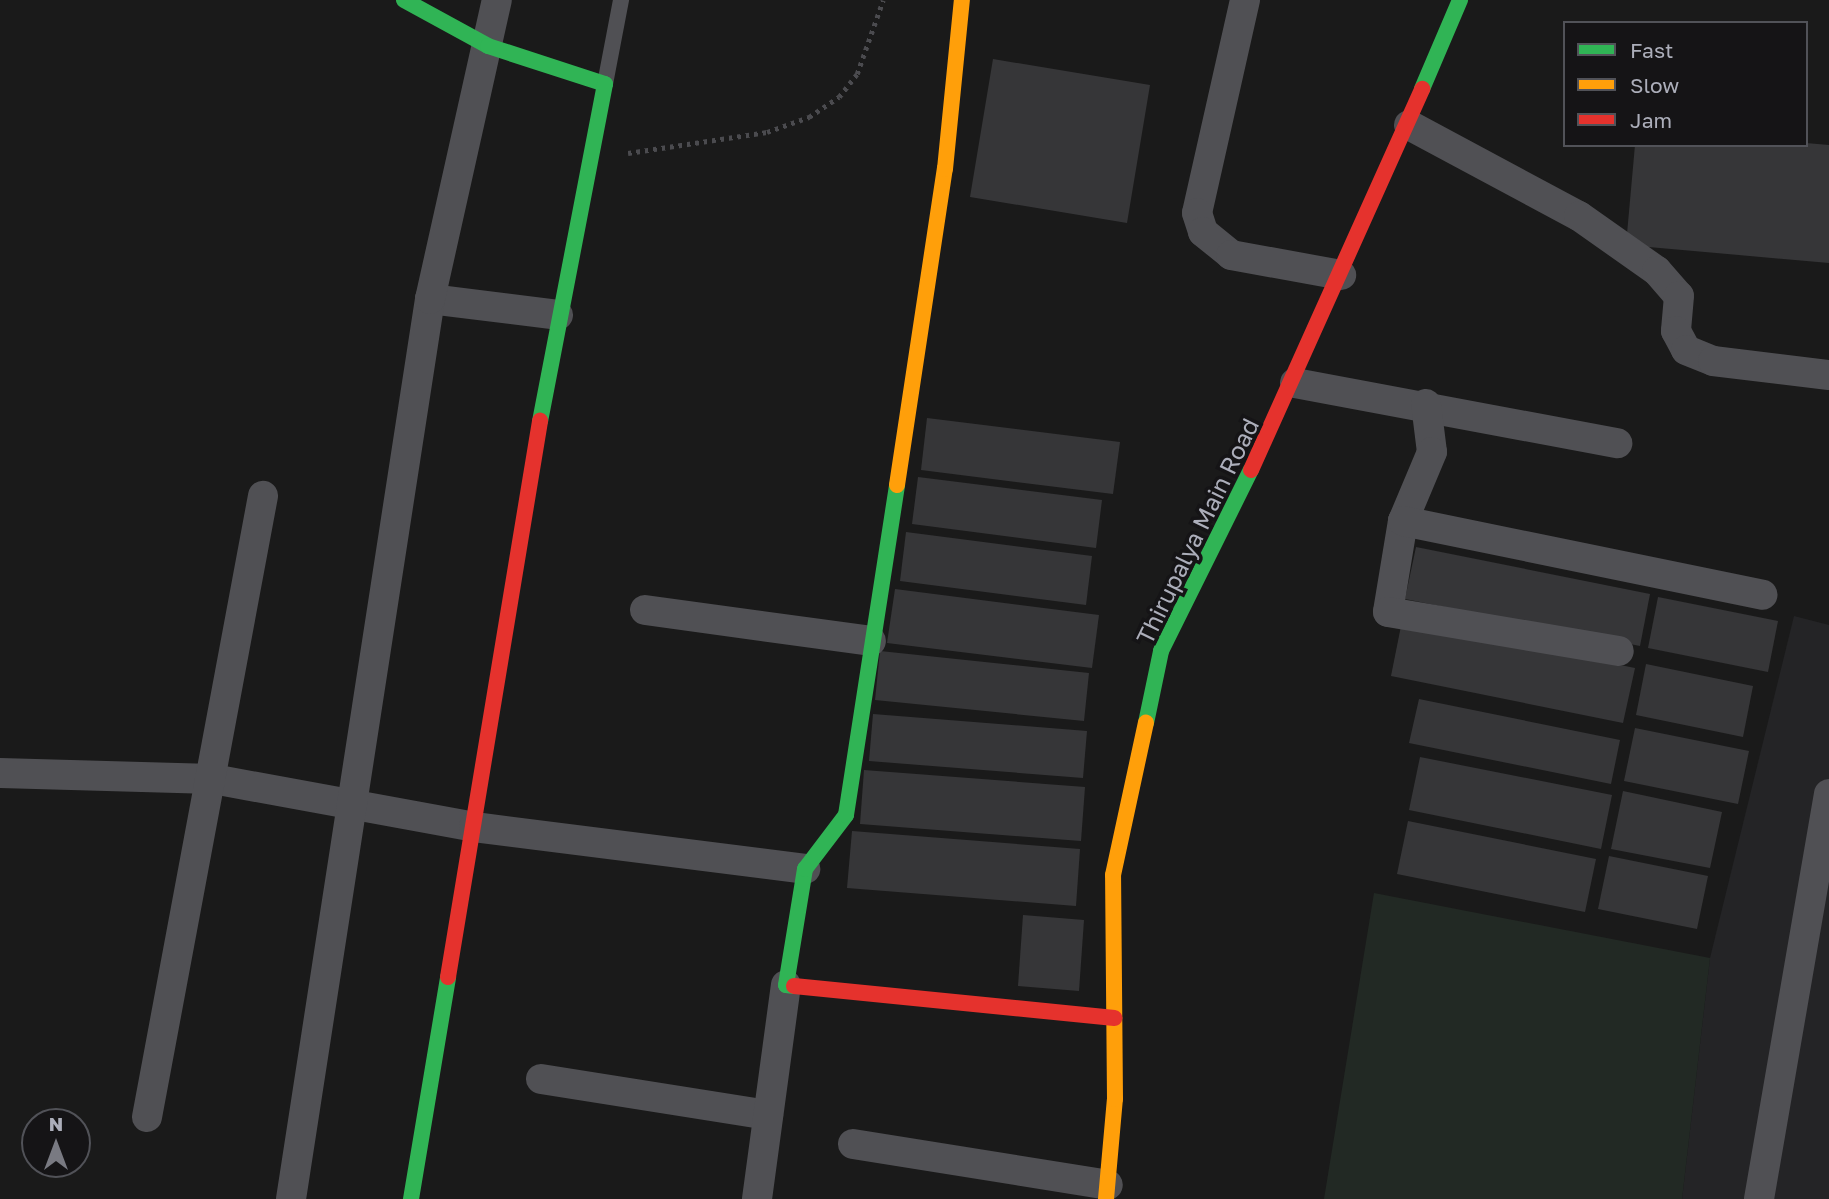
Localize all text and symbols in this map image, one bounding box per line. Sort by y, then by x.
legend [1563,21,1808,147]
text: Fast [1630,37,1673,63]
text: Slow [1630,72,1679,98]
text: Jam [1630,107,1672,133]
street label: Thirupalya Main Road [1130,413,1264,649]
north arrow [21,1108,91,1178]
text: N [49,1112,63,1135]

